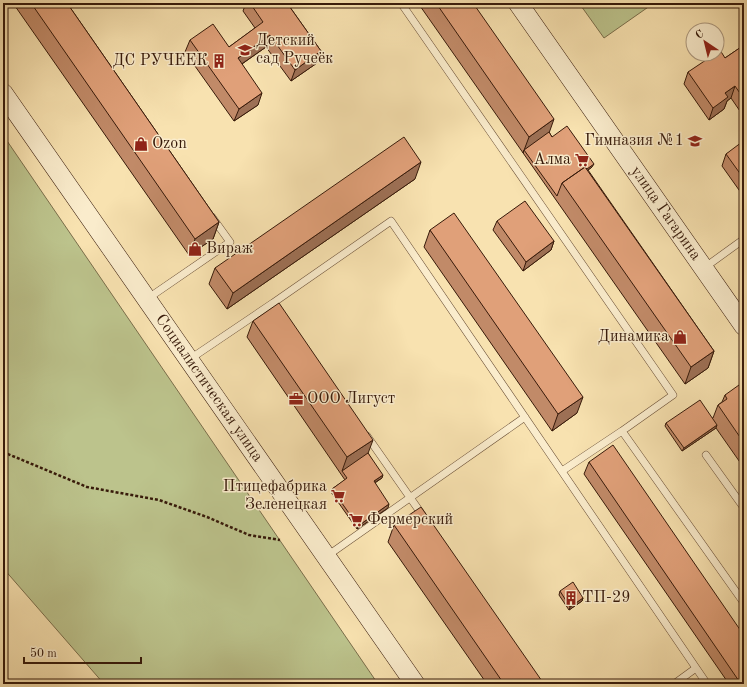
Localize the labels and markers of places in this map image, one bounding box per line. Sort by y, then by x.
place label: Детский сад Ручеёк [256,33,333,67]
school or university icon: Детский сад Ручеёк [237,42,253,58]
place label: ДС РУЧЕЕК [113,53,208,69]
building icon: ДС РУЧЕЕК [211,53,227,69]
place label: Гимназия №1 [584,133,684,149]
school or university icon: Гимназия №1 [687,133,703,149]
shop icon: Ozon [133,136,149,152]
place label: Ozon [152,136,187,152]
place label: Алма [534,152,571,168]
supermarket icon: Алма [574,152,590,168]
shop icon: Вираж [187,241,203,257]
place label: Вираж [206,241,254,257]
place label: Динамика [598,329,669,345]
shop icon: Динамика [672,329,688,345]
office icon: ООО Лигуст [288,391,304,407]
place label: ООО Лигуст [307,391,395,407]
place label: Птицефабрика Зеленецкая [223,479,327,513]
supermarket icon: Птицефабрика Зеленецкая [330,488,346,504]
supermarket icon: Фермерский [348,512,364,528]
place label: Фермерский [367,512,453,528]
building icon: ТП-29 [563,590,579,606]
place label: ТП-29 [582,590,631,606]

